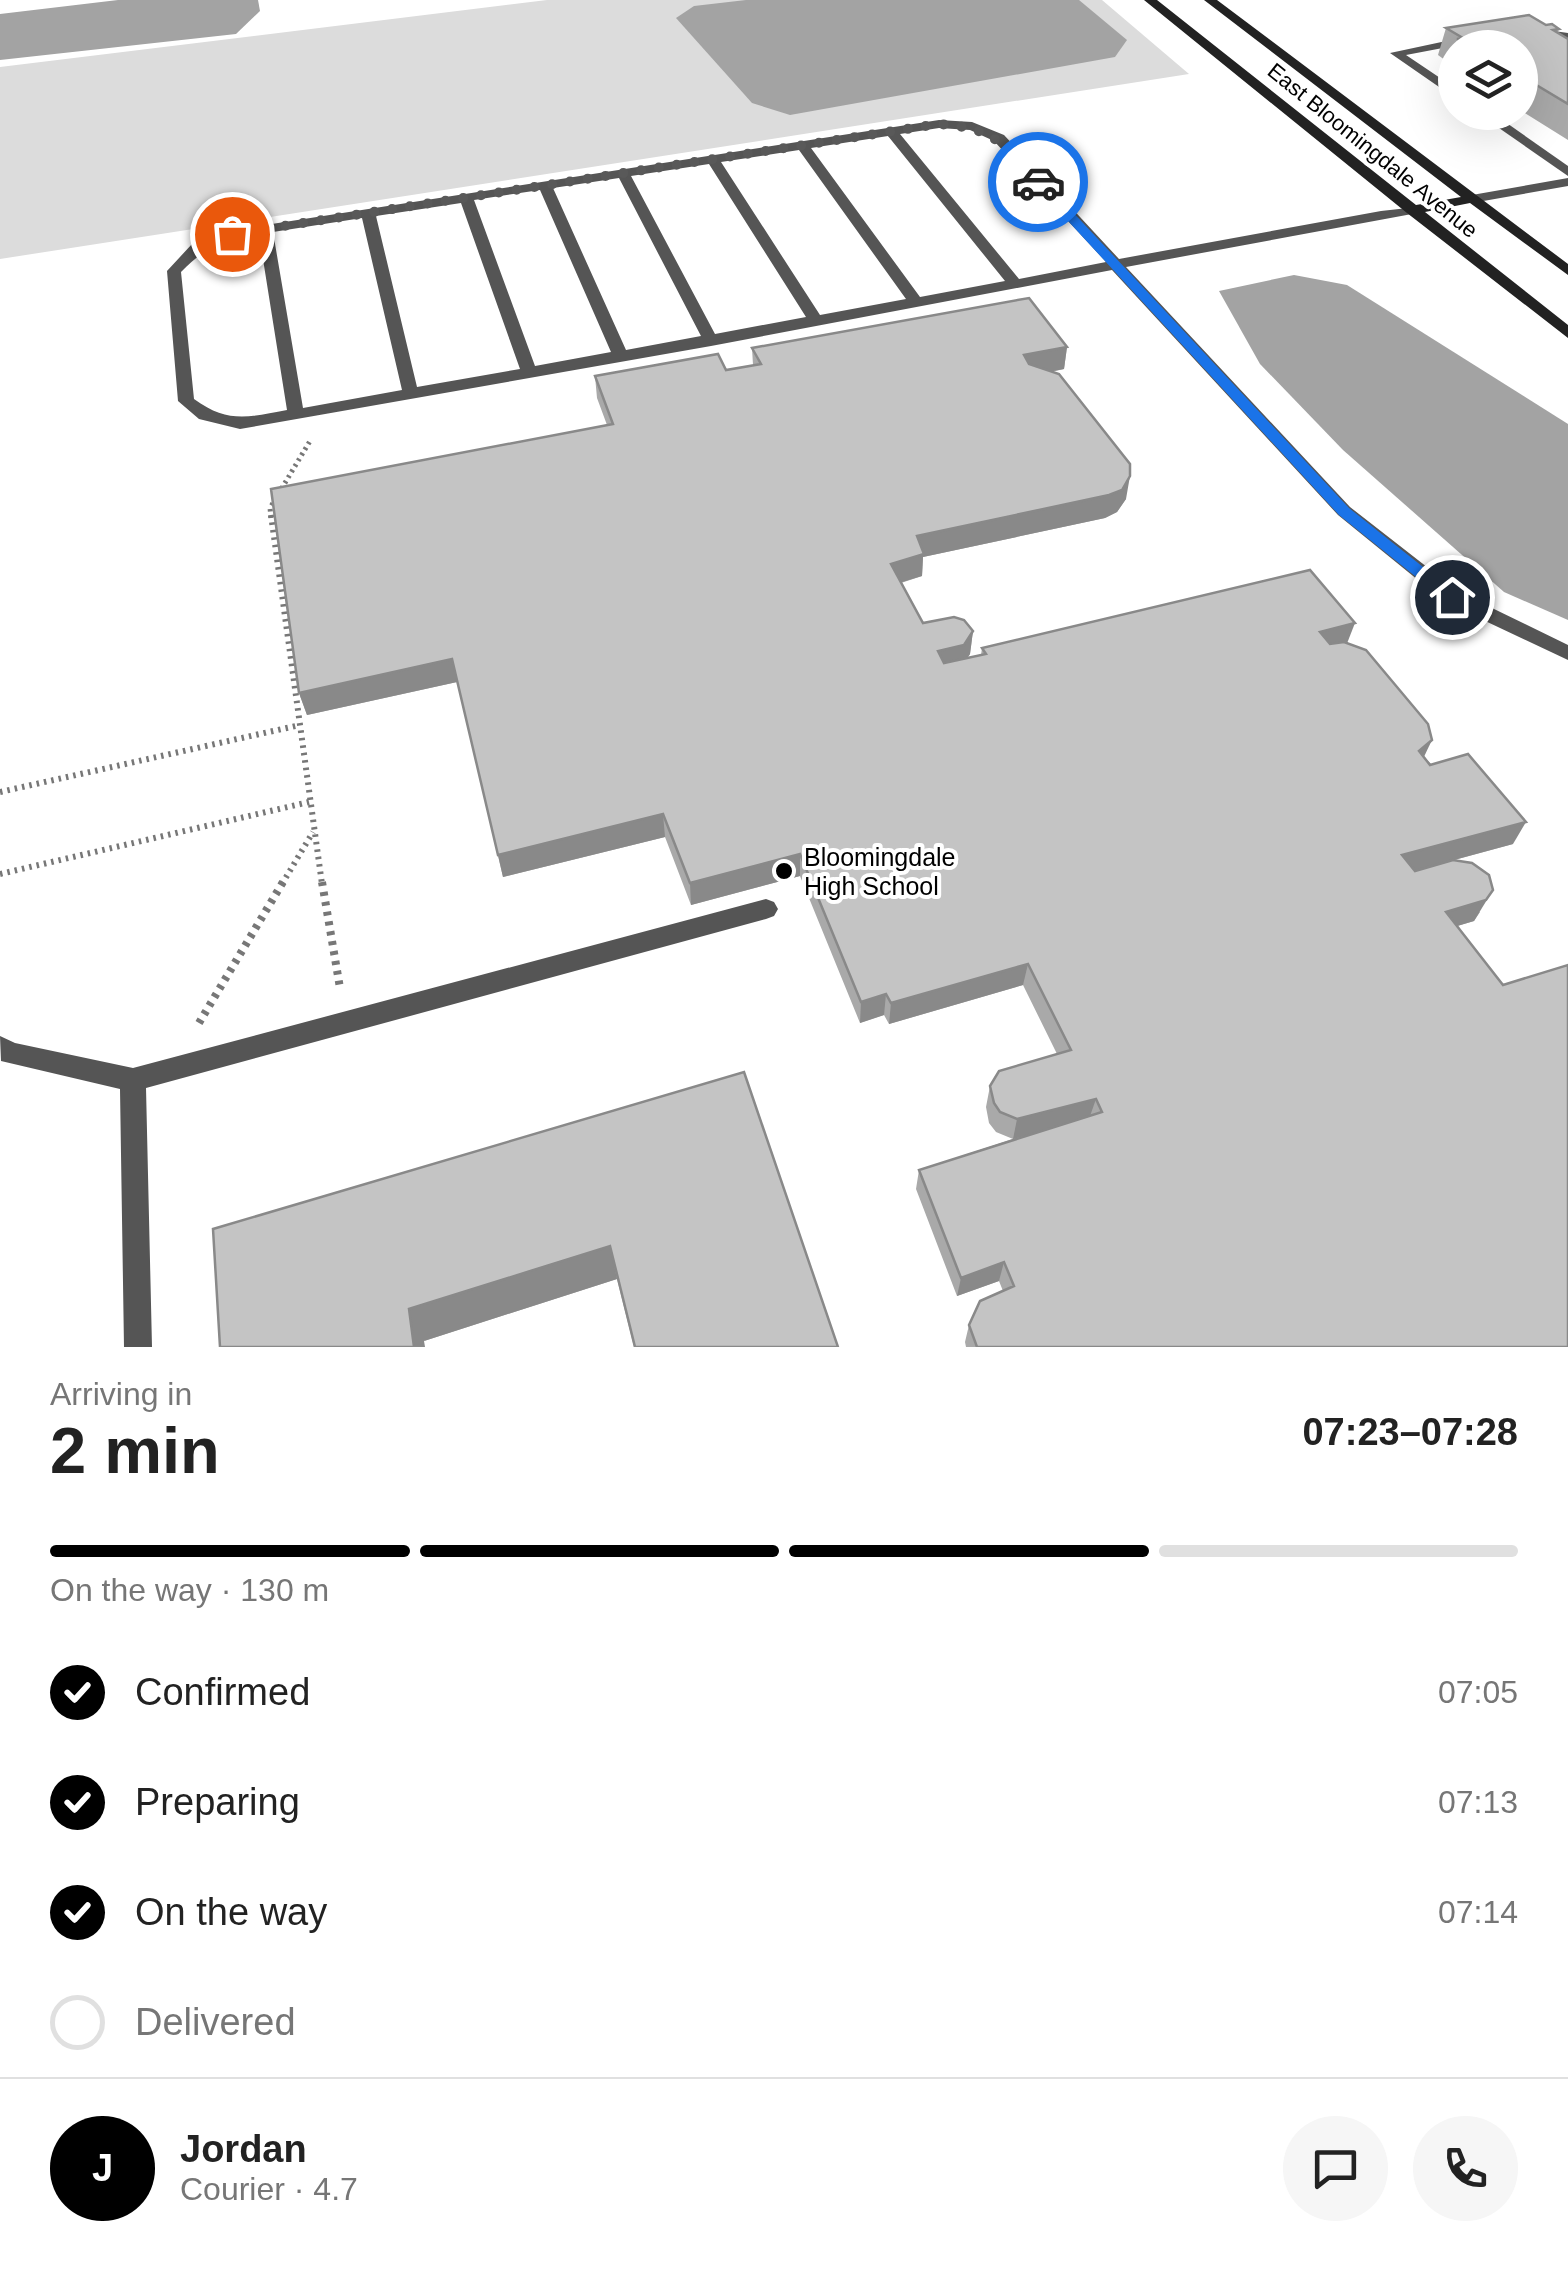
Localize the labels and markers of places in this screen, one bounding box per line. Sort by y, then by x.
pin [190,192,275,277]
pin [1410,555,1495,640]
place label: Bloomingdale High School [804,843,956,900]
marker: Bloomingdale High School [773,860,795,882]

